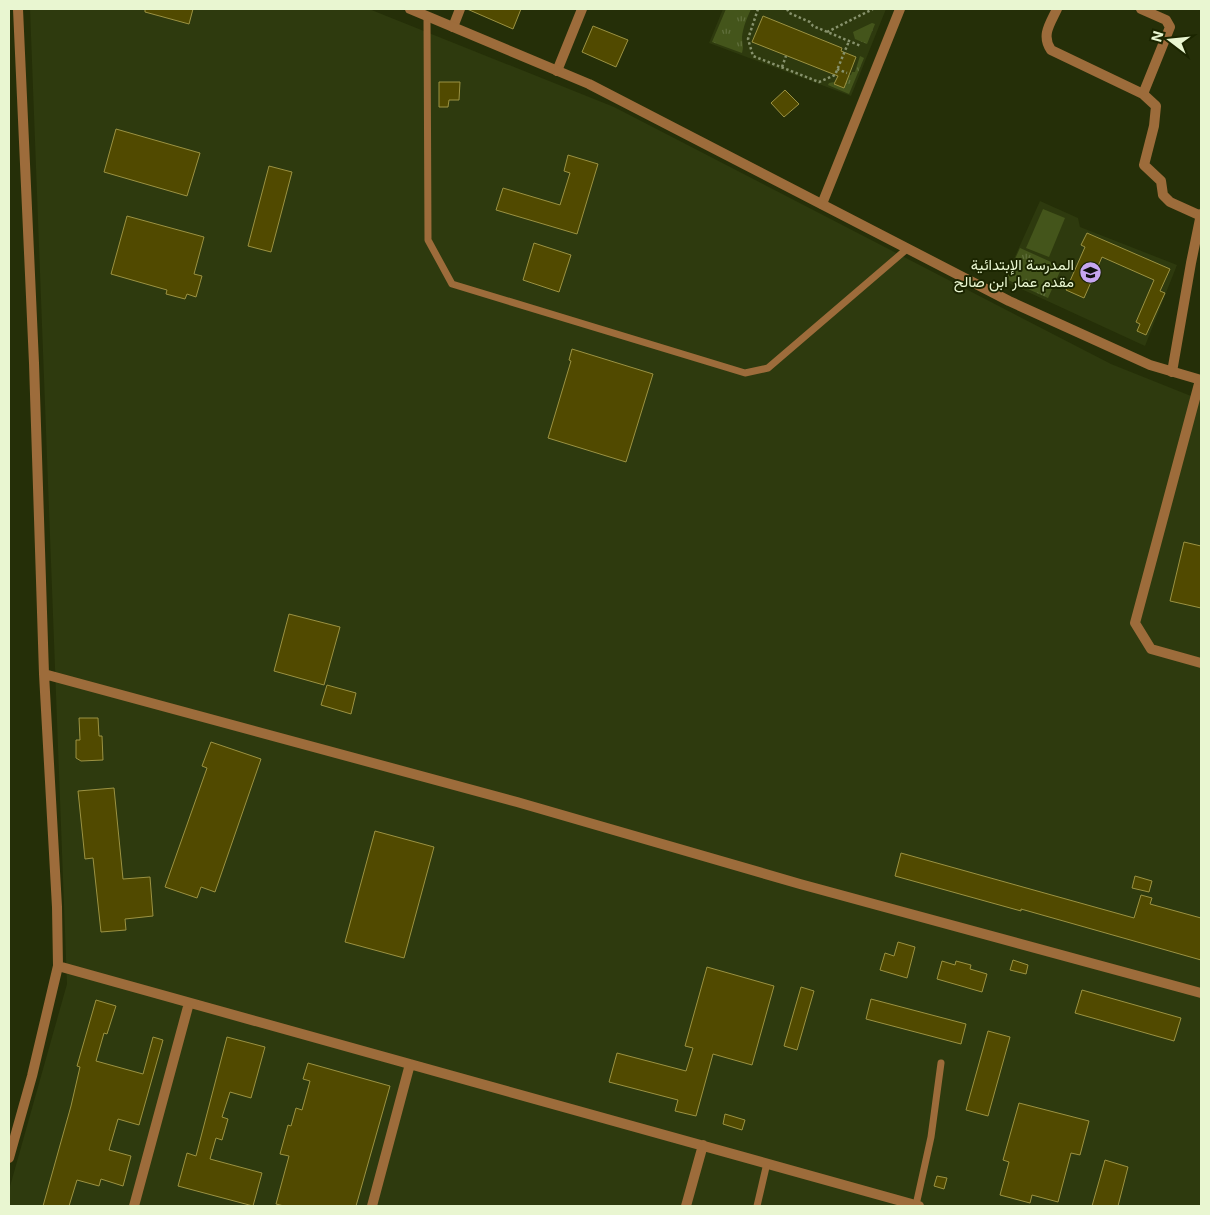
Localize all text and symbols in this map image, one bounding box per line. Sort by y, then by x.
north arrow [1145,15,1195,65]
text: N [1147,29,1167,44]
place label: المدرسة الإبتدائية مقدم عمار ابن صالح [954,255,1074,293]
school or university icon: المدرسة الإبتدائية مقدم عمار ابن صالح [1078,261,1102,285]

